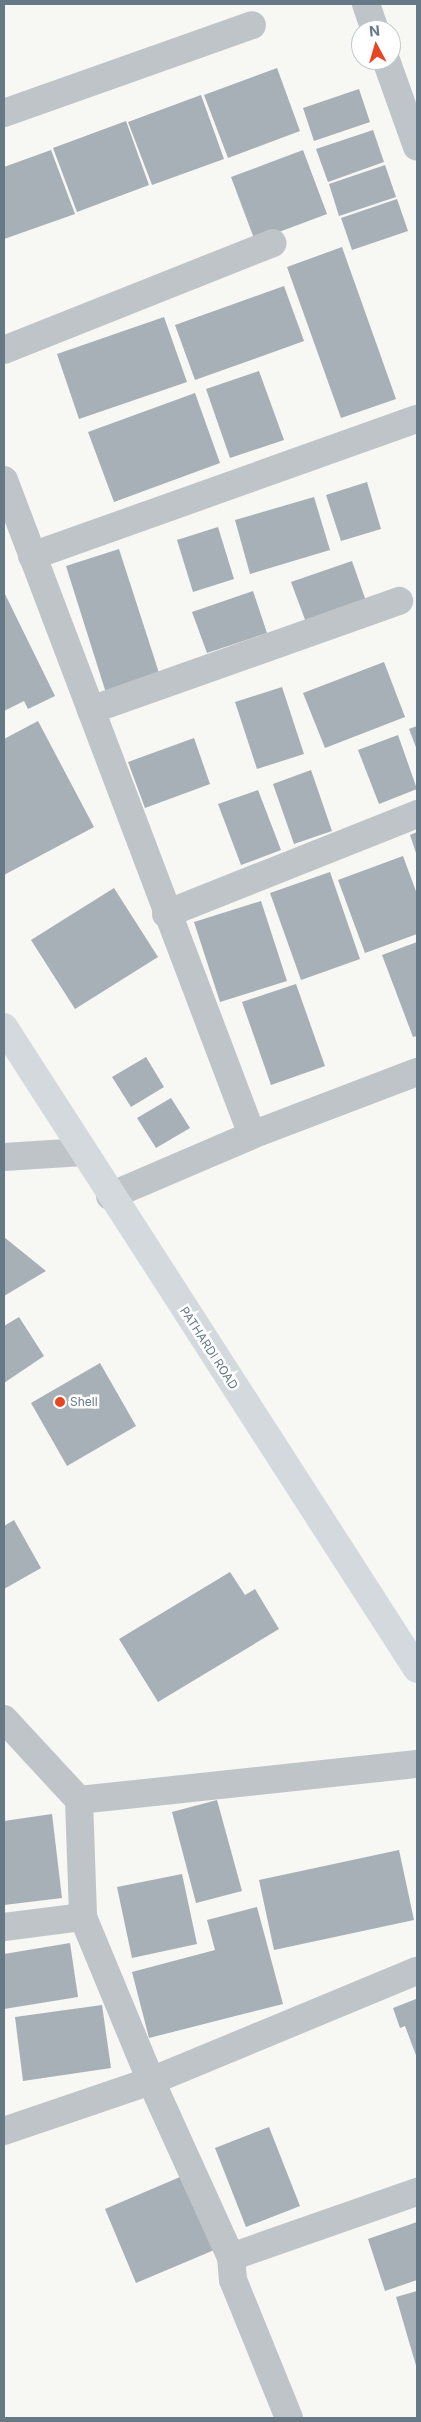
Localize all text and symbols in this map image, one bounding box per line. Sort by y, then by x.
north arrow [351,20,401,70]
text: N [368,22,381,40]
street label: PATHARDI ROAD [177,1304,241,1392]
place label: Shell [70,1395,98,1409]
marker: Shell [54,1396,66,1408]

